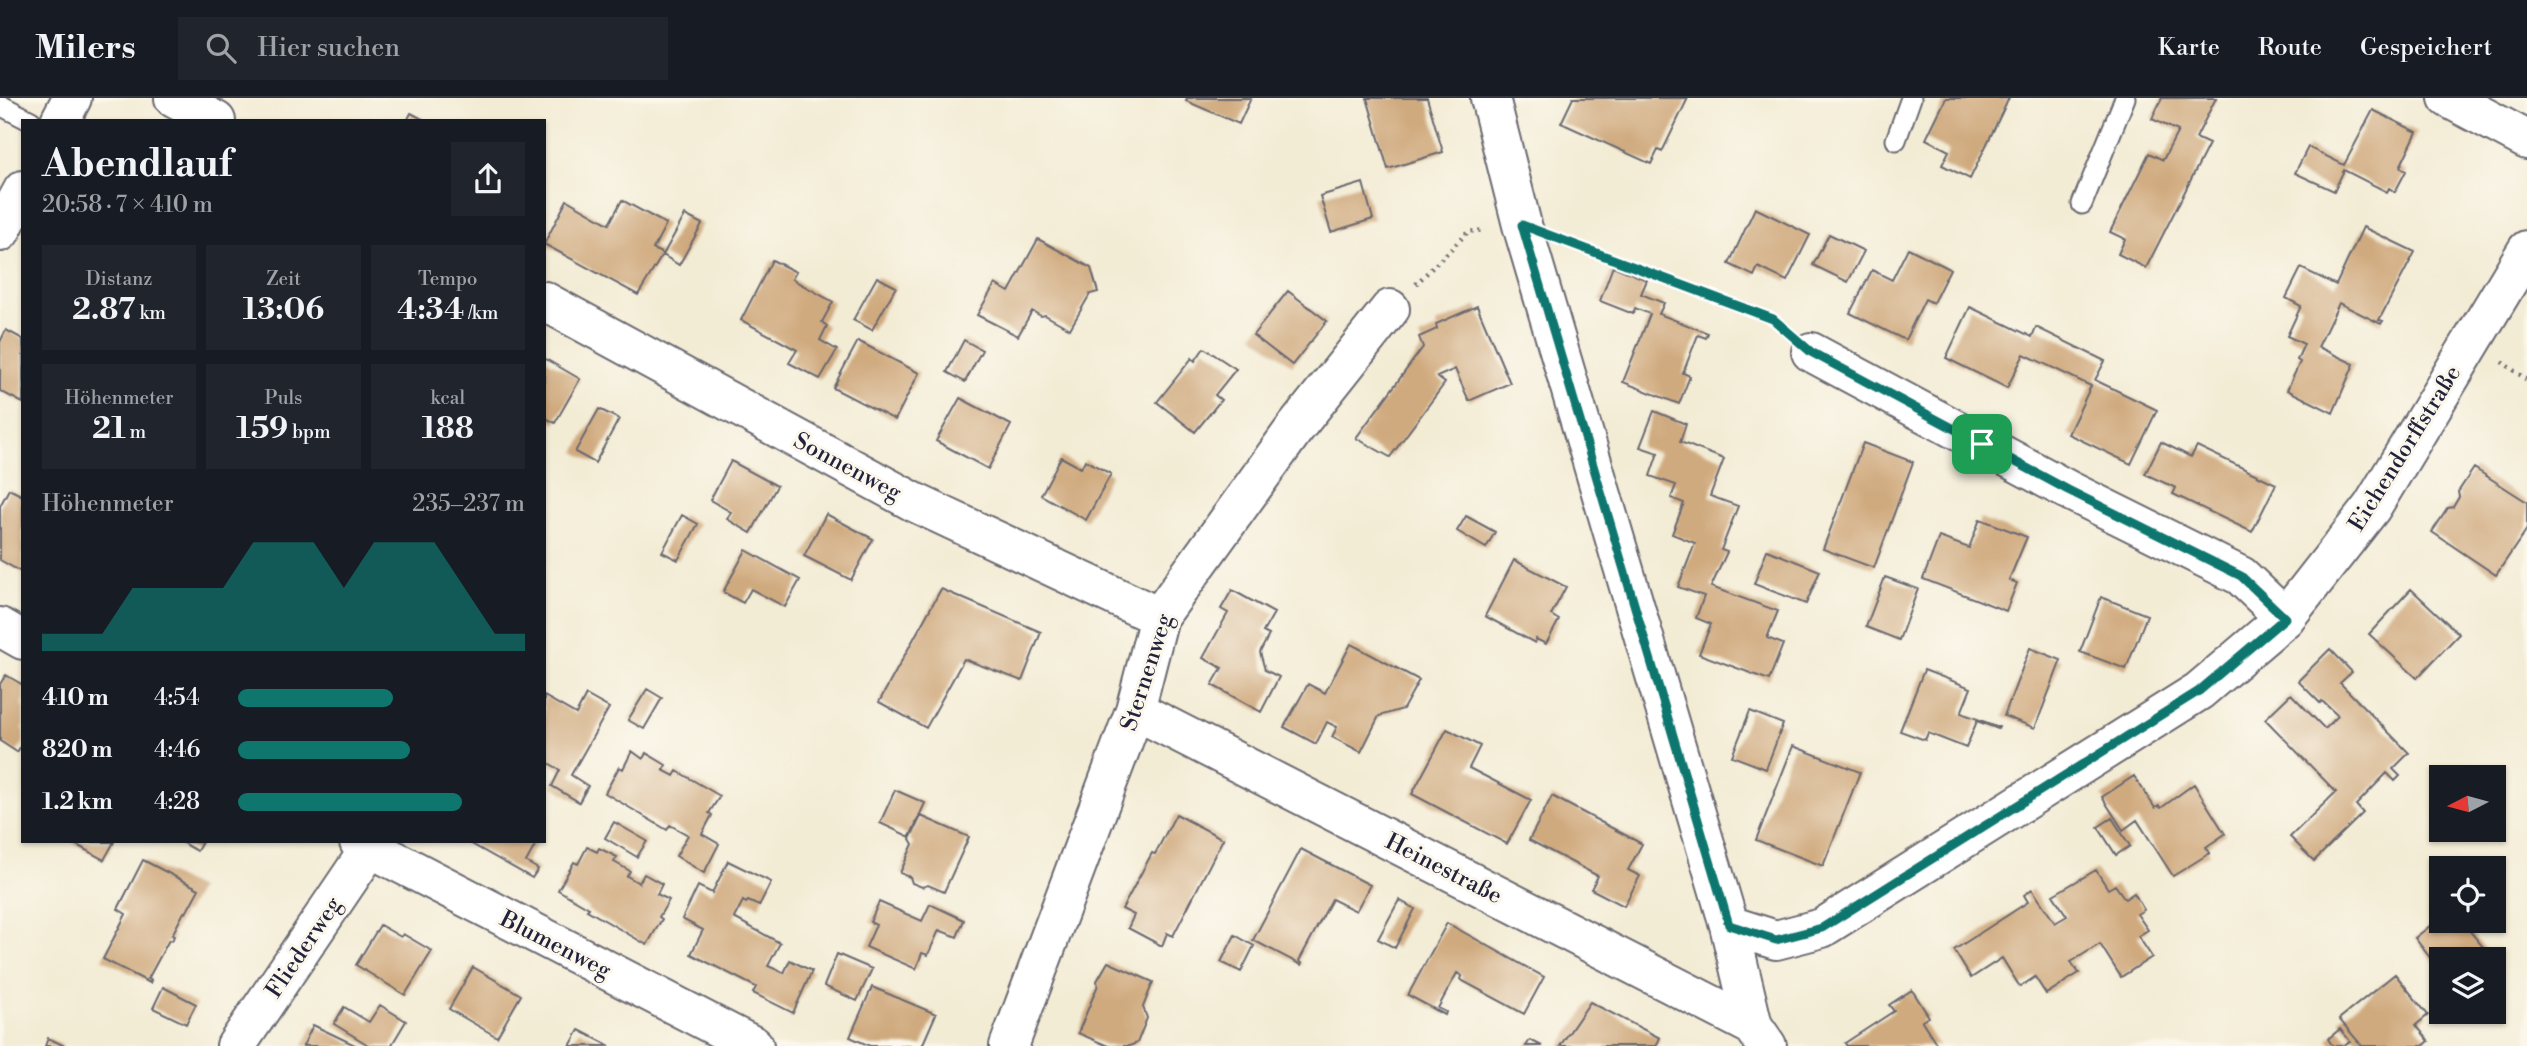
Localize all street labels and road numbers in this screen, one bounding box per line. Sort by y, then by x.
street label: Eichendorffstraße [2343,361,2467,536]
street label: Sonnenweg [789,427,906,507]
street label: Sternenweg [1115,610,1179,734]
street label: Heinestraße [1380,828,1507,910]
street label: Fliederweg [260,892,348,1003]
street label: Blumenweg [494,905,616,985]

